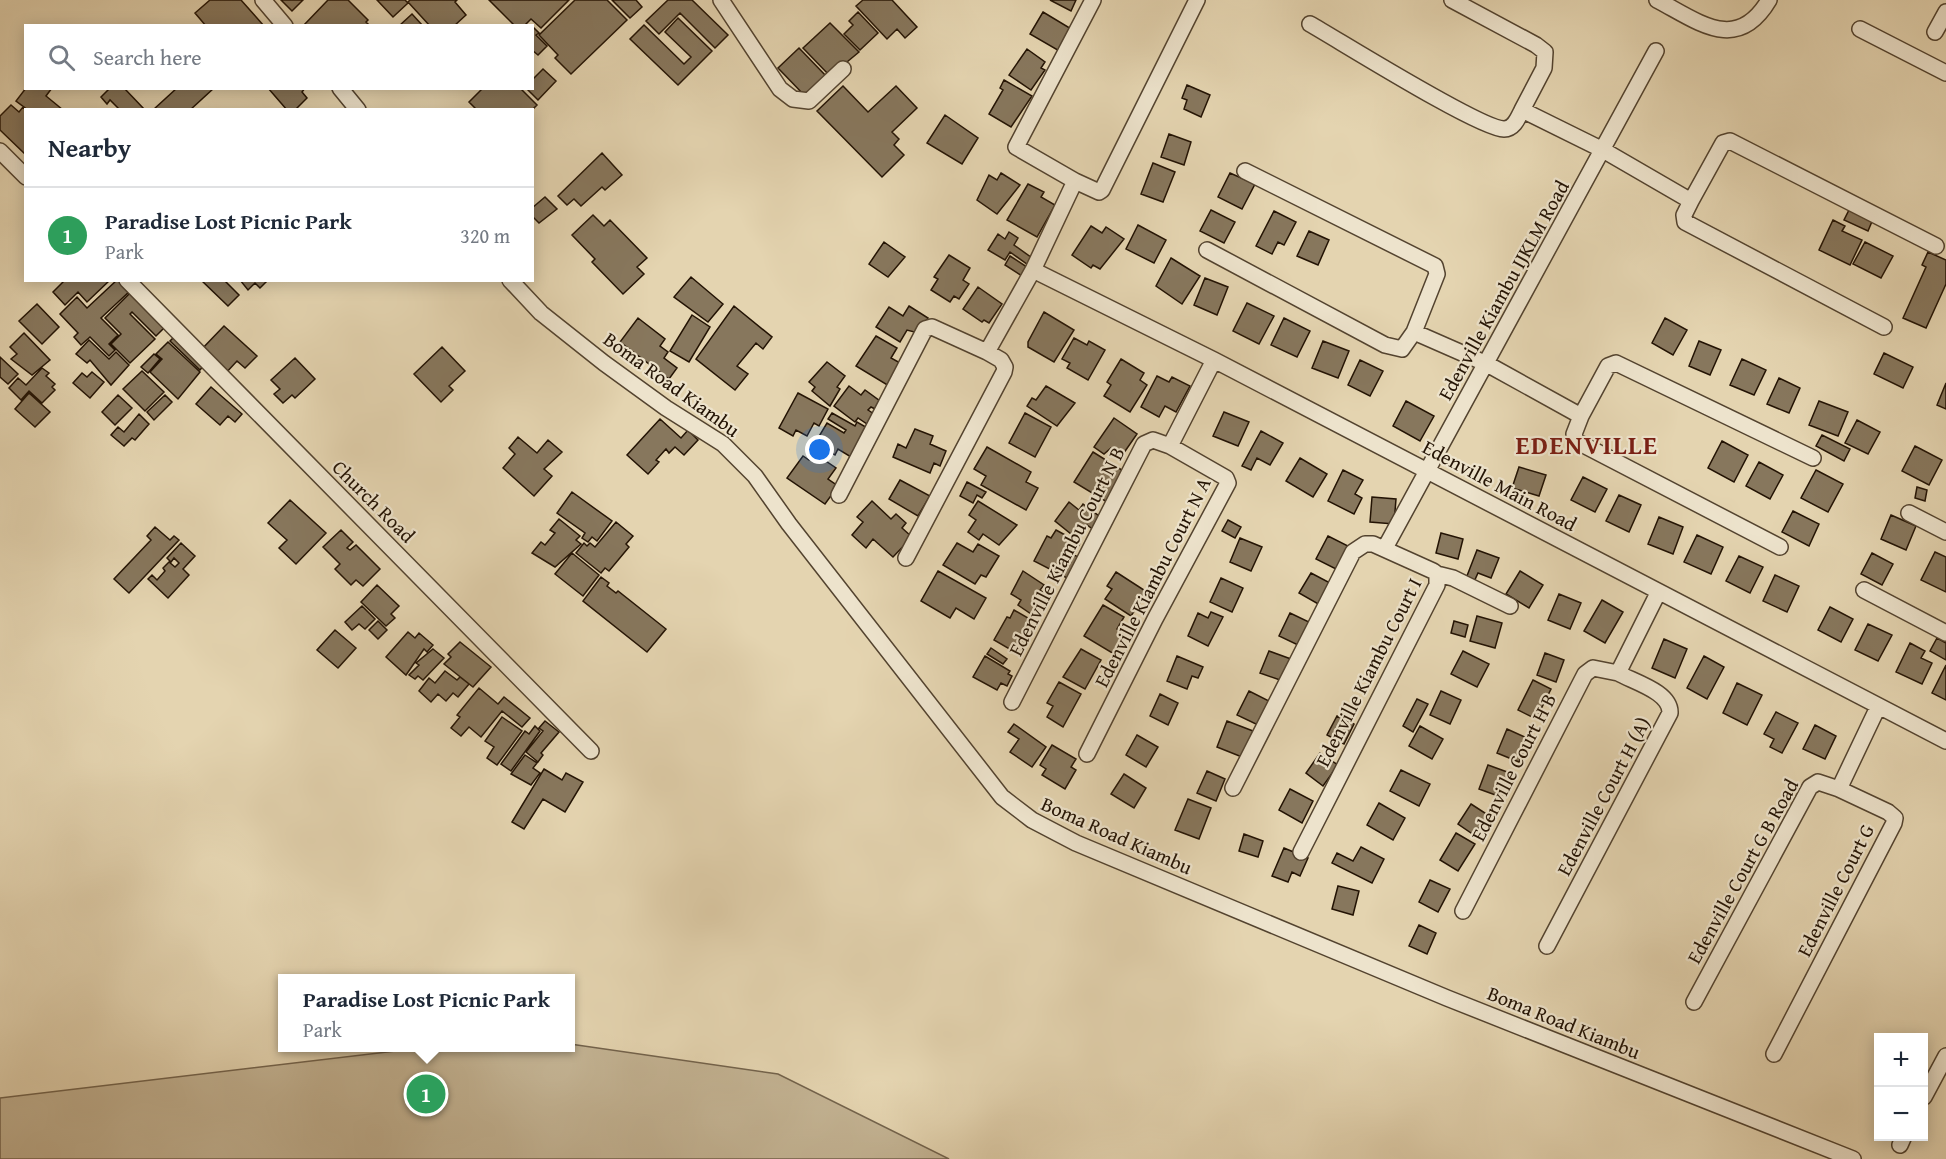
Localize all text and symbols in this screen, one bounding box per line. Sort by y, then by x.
search box [24,24,534,90]
icon: search [45,41,78,74]
text: Search here [93,41,202,73]
text: Nearby [48,128,131,167]
street label: Edenville Kiambu IJKLM Road [1430,174,1576,405]
text: Paradise Lost Picnic Park [105,205,352,237]
text: 1 [62,221,73,250]
text: 320 m [460,221,510,250]
text: Park [105,237,144,266]
street label: Boma Road Kiambu [598,325,746,444]
district label: EDENVILLE [1516,425,1658,464]
street label: Edenville Main Road [1418,432,1583,538]
your location [805,435,834,464]
street label: Edenville Kiambu Court N B [1001,441,1131,661]
street label: Church Road [326,453,422,549]
street label: Edenville Kiambu Court N A [1086,472,1218,692]
street label: Edenville Kiambu Court I [1308,572,1428,772]
street label: Edenville Court H B [1463,688,1563,846]
street label: Edenville Court H (A) [1549,711,1657,881]
street label: Edenville Court G B Road [1679,773,1805,969]
street label: Boma Road Kiambu [1037,789,1197,881]
street label: Edenville Court G [1789,818,1881,961]
popup [278,974,575,1052]
street label: Boma Road Kiambu [1483,978,1645,1066]
text: Paradise Lost Picnic Park [303,983,550,1015]
text: Park [303,1015,342,1044]
map controls [1874,1033,1928,1141]
button: + [1874,1033,1928,1087]
pin: 1 [406,1072,446,1116]
button: − [1874,1087,1928,1141]

